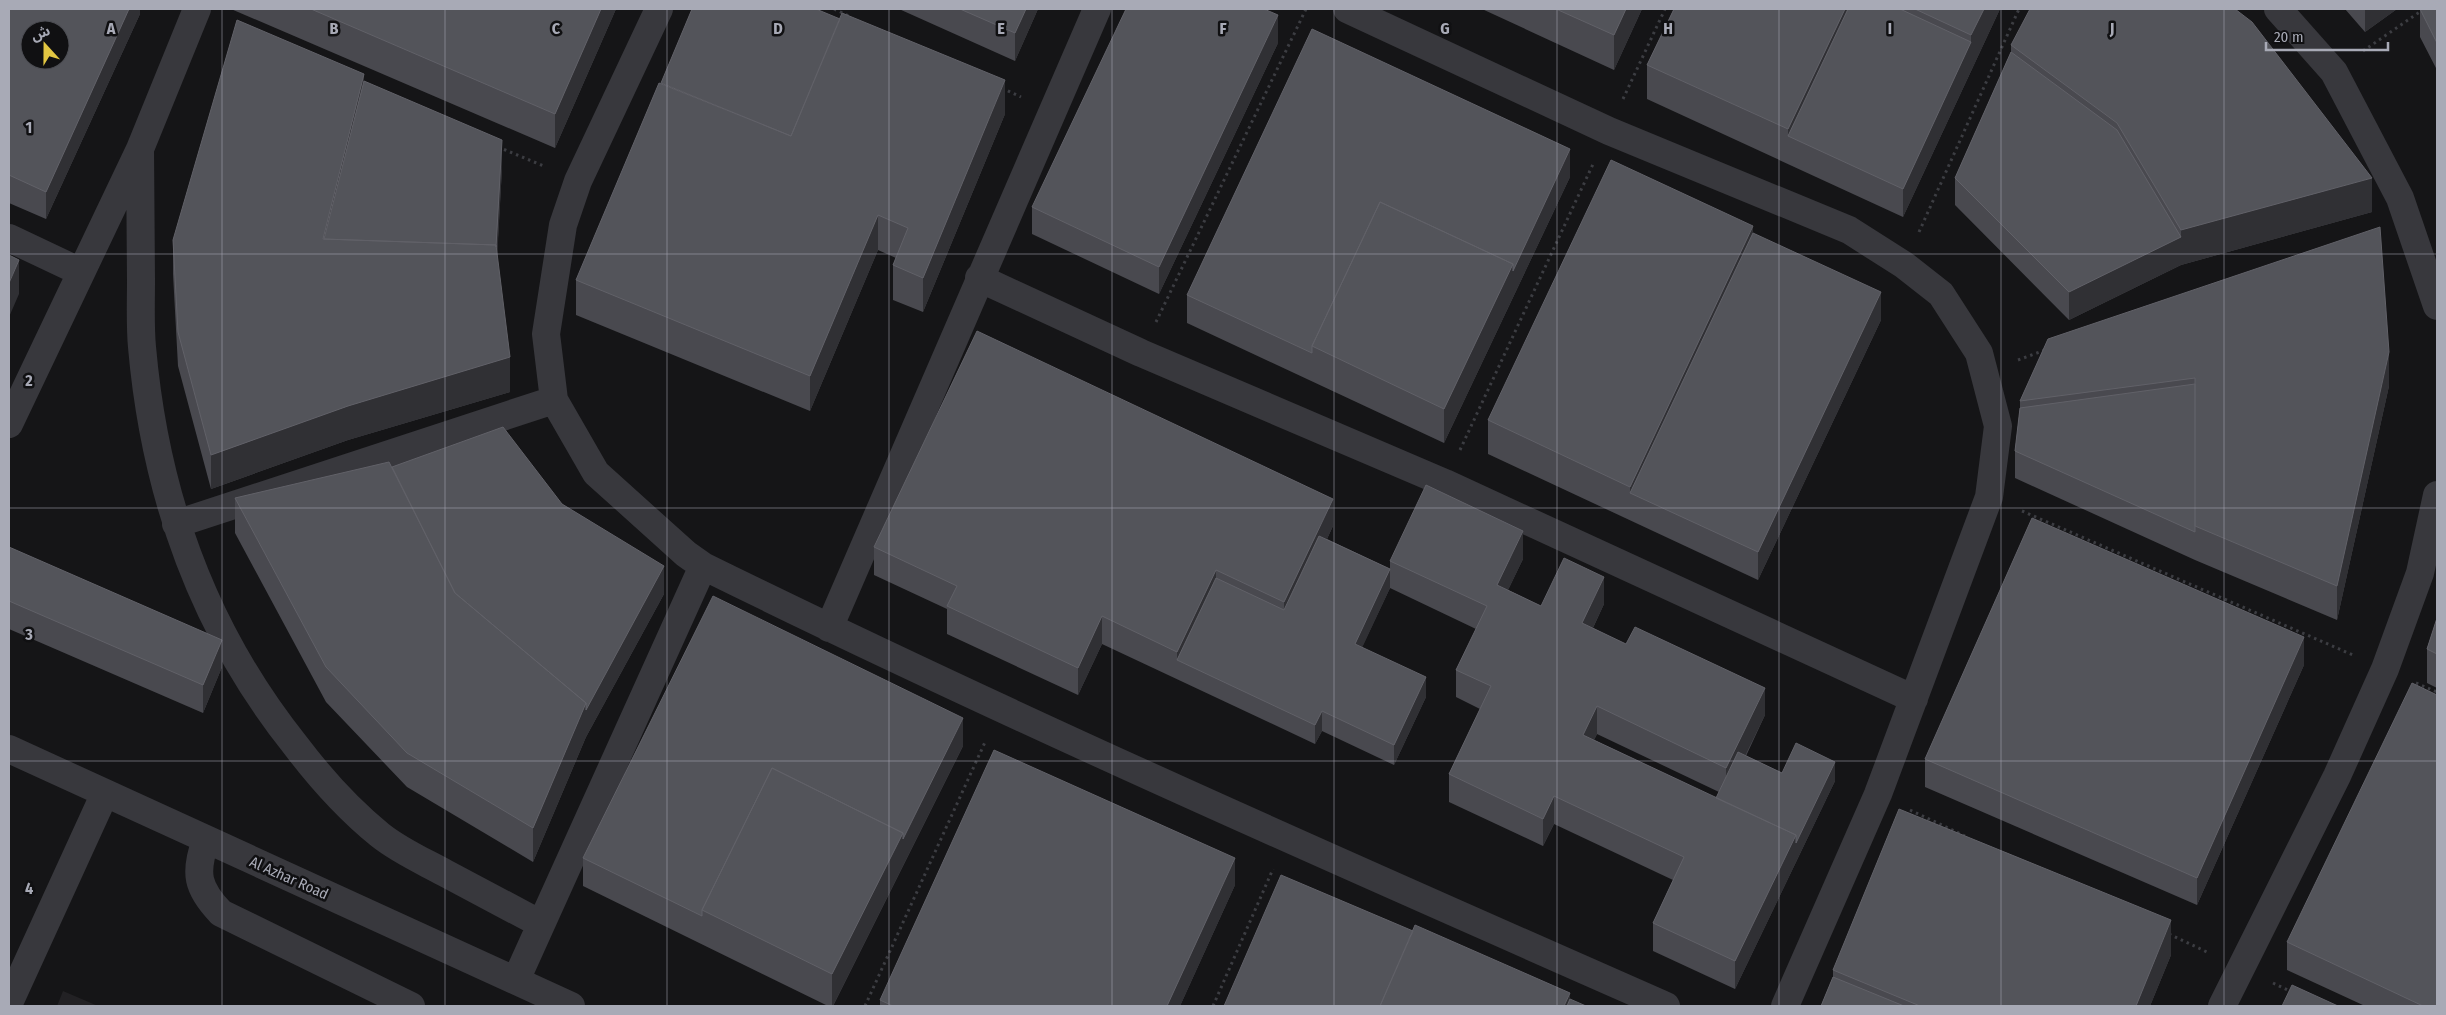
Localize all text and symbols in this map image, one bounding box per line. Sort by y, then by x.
text: A [106,19,116,38]
text: B [330,19,339,38]
text: C [552,19,561,38]
text: D [773,19,783,38]
text: E [997,19,1005,38]
text: F [1219,19,1227,38]
text: G [1440,19,1450,38]
text: H [1663,19,1673,38]
text: I [1888,19,1892,38]
text: J [2109,19,2114,38]
north arrow [20,20,70,70]
scale bar [2266,20,2388,52]
text: ش [29,22,53,45]
text: 20 m [2274,28,2304,46]
text: 1 [26,118,32,137]
text: 2 [24,371,33,390]
text: 3 [24,625,33,644]
street label: Al Azhar Road [247,853,331,903]
text: 4 [25,879,33,898]

